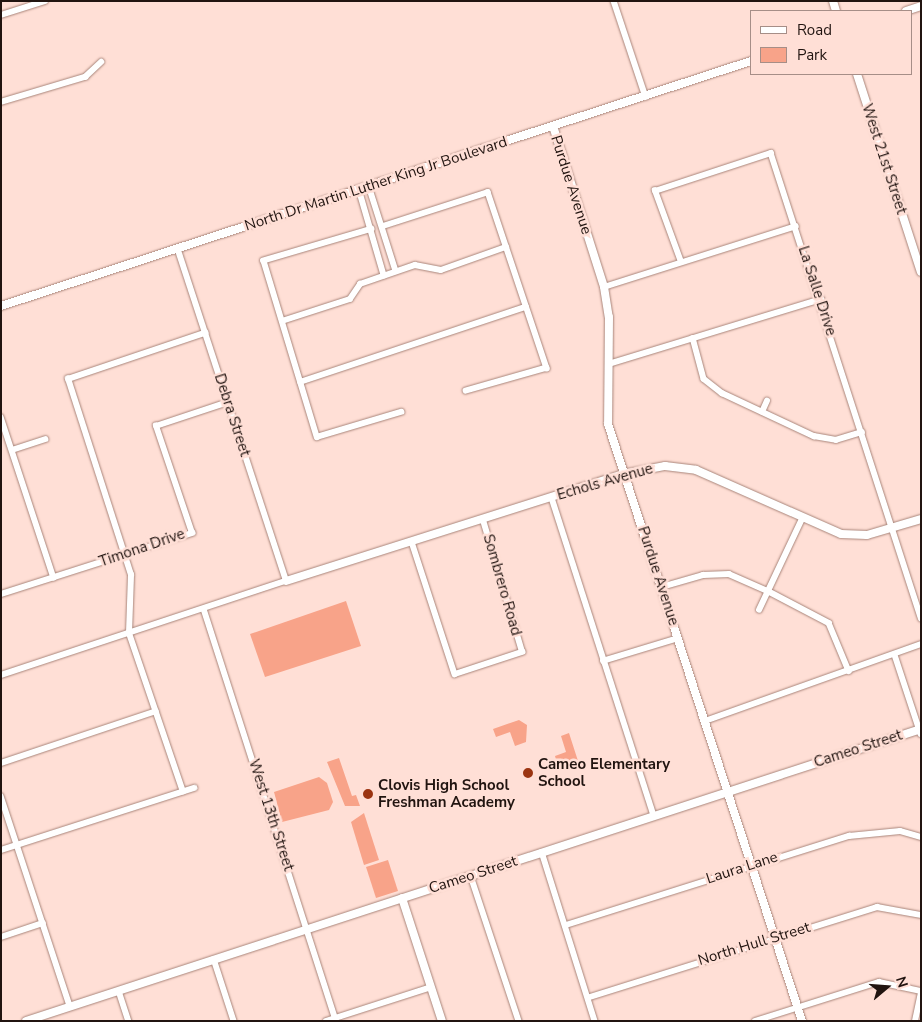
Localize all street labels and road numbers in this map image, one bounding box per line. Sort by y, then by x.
street label: West 21st Street [858,102,910,216]
street label: North Dr Martin Luther King Jr Boulevard [242,133,510,235]
street label: Purdue Avenue [547,133,595,237]
street label: La Salle Drive [794,244,840,338]
street label: Debra Street [210,371,254,459]
street label: Echols Avenue [555,460,655,504]
street label: Purdue Avenue [634,524,682,628]
street label: Timona Drive [97,525,187,571]
street label: Sombrero Road [479,532,525,638]
street label: Cameo Street [812,726,904,772]
street label: West 13th Street [244,757,298,873]
street label: Laura Lane [704,848,780,888]
street label: Cameo Street [427,852,519,898]
street label: North Hull Street [696,918,812,970]

